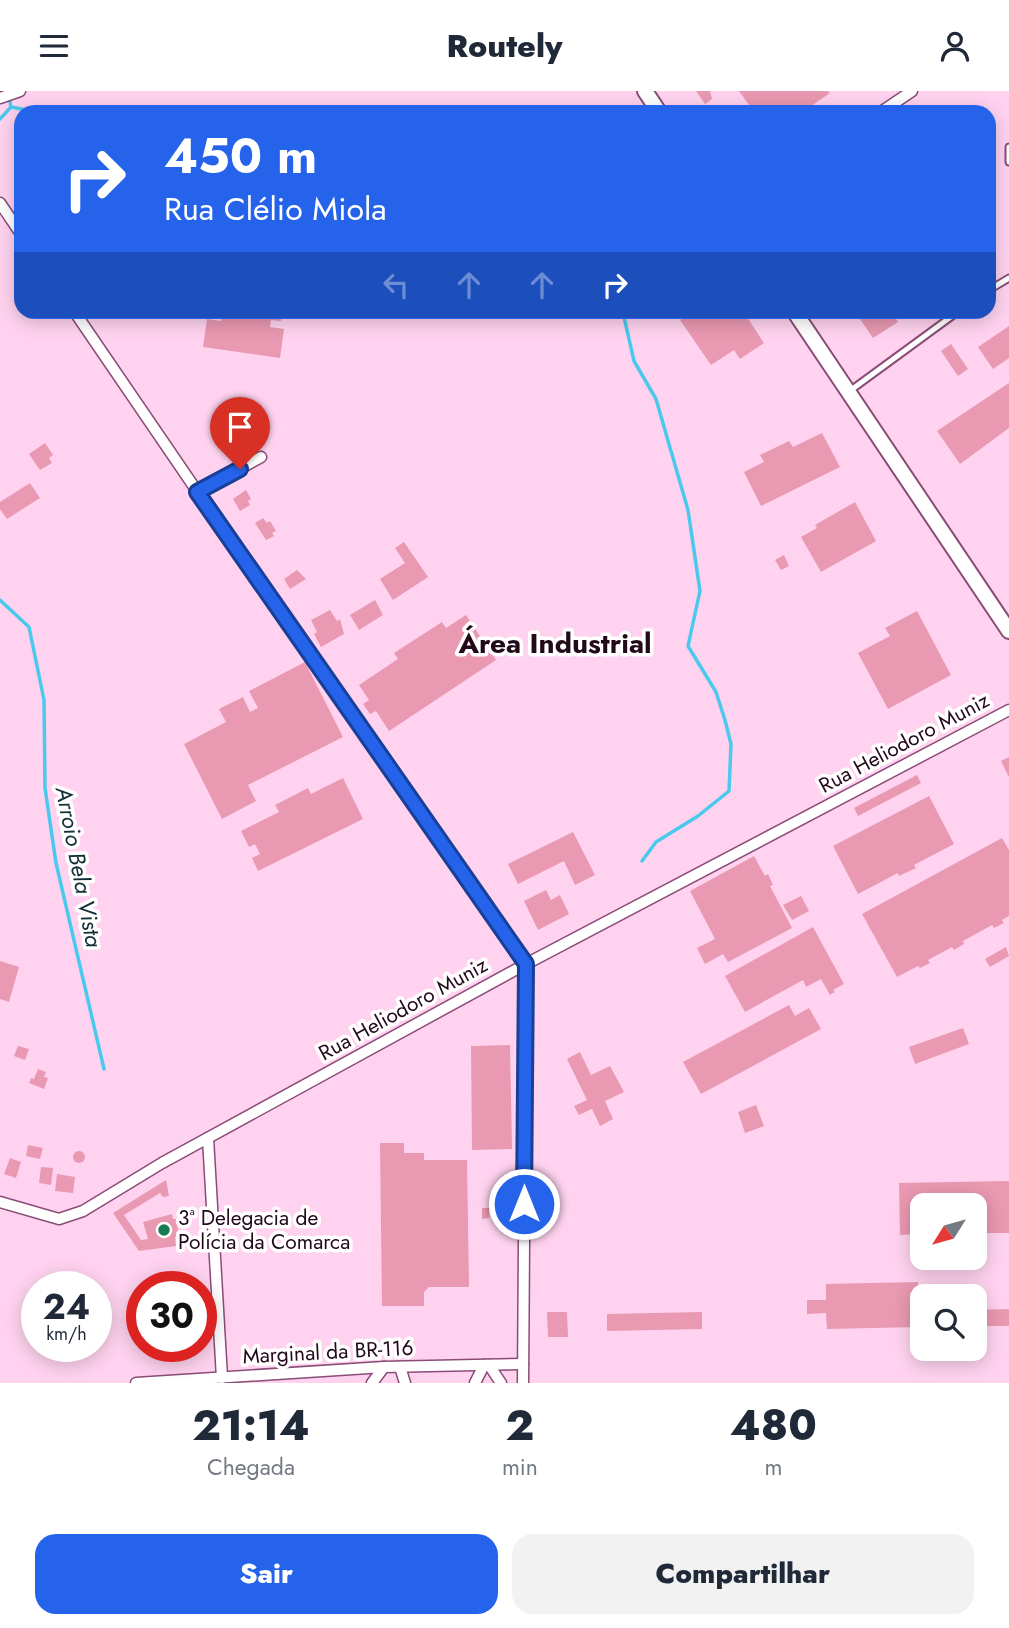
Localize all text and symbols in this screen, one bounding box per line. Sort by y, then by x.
text: Routely [447,23,562,69]
icon: menu [35,27,73,65]
icon: person [936,27,974,65]
text: 450 m [164,121,317,191]
icon: right [49,133,140,224]
text: Rua Clélio Miola [164,186,387,232]
icon: left [377,266,415,304]
icon: ahead [450,266,488,304]
icon: ahead [523,266,561,304]
icon: right [596,266,634,304]
pin [210,397,270,469]
icon: arrive [221,408,259,446]
district label: Área Industrial [457,623,652,664]
street label: Rua Heliodoro Muniz [813,685,995,801]
water label: Arroio Bela Vista [47,783,111,951]
street label: Rua Heliodoro Muniz [313,950,493,1068]
position arrow [487,1167,561,1241]
north arrow [910,1193,987,1271]
map controls [910,1193,987,1361]
place label: 3ª Delegacia de Polícia da Comarca [178,1203,350,1257]
marker: 3ª Delegacia de Polícia da Comarca [156,1222,172,1238]
speed limit sign: 30 [126,1271,217,1362]
text: 24 [43,1282,90,1332]
button: search [910,1284,987,1361]
text: km/h [46,1321,87,1347]
street label: Marginal da BR-116 [242,1333,414,1371]
text: 21:14 [192,1395,310,1456]
text: 2 [506,1395,534,1456]
text: 480 [730,1395,817,1456]
text: Chegada [207,1450,295,1484]
text: min [502,1450,538,1484]
text: m [764,1450,782,1484]
button: Sair [35,1534,498,1614]
button: Compartilhar [512,1534,974,1614]

